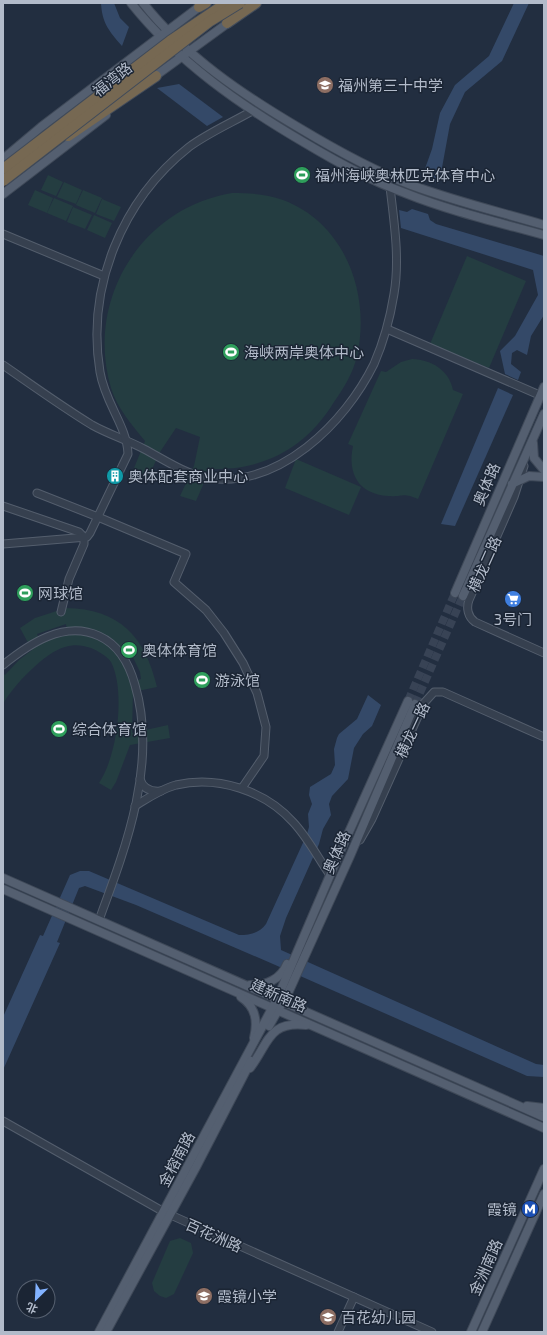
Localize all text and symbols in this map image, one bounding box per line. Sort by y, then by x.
street label: 福湾路 [89,58,135,100]
school or university icon: 福州第三十中学 [315,75,335,95]
place label: 福州第三十中学 [338,76,443,94]
sports icon: 福州海峡奥林匹克体育中心 [292,165,312,185]
place label: 福州海峡奥林匹克体育中心 [315,166,495,184]
sports icon: 海峡两岸奥体中心 [221,342,241,362]
place label: 海峡两岸奥体中心 [244,343,364,361]
street label: 奥体路 [469,460,503,508]
building icon: 奥体配套商业中心 [105,466,125,486]
place label: 奥体配套商业中心 [128,467,248,485]
street label: 横龙二路 [464,533,504,595]
sports icon: 网球馆 [15,583,35,603]
place label: 网球馆 [38,584,83,602]
supermarket icon: 3号门 [503,589,523,609]
place label: 3号门 [494,610,532,628]
sports icon: 奥体体育馆 [119,640,139,660]
place label: 奥体体育馆 [142,641,217,659]
sports icon: 游泳馆 [192,670,212,690]
place label: 游泳馆 [215,671,260,689]
street label: 横龙一路 [391,699,433,761]
sports icon: 综合体育馆 [49,719,69,739]
place label: 综合体育馆 [72,720,147,738]
street label: 奥体路 [319,828,353,876]
street label: 建新南路 [248,975,310,1015]
street label: 金榕南路 [154,1128,198,1190]
metro station icon: 霞镜 [520,1199,540,1219]
place label: 霞镜 [487,1200,517,1218]
street label: 百花洲路 [183,1215,245,1255]
street label: 金洲南路 [465,1236,505,1298]
north arrow [16,1279,56,1319]
school or university icon: 霞镜小学 [194,1286,214,1306]
place label: 霞镜小学 [217,1287,277,1305]
text: 北 [24,1300,39,1317]
school or university icon: 百花幼儿园 [318,1307,338,1327]
place label: 百花幼儿园 [341,1308,416,1326]

